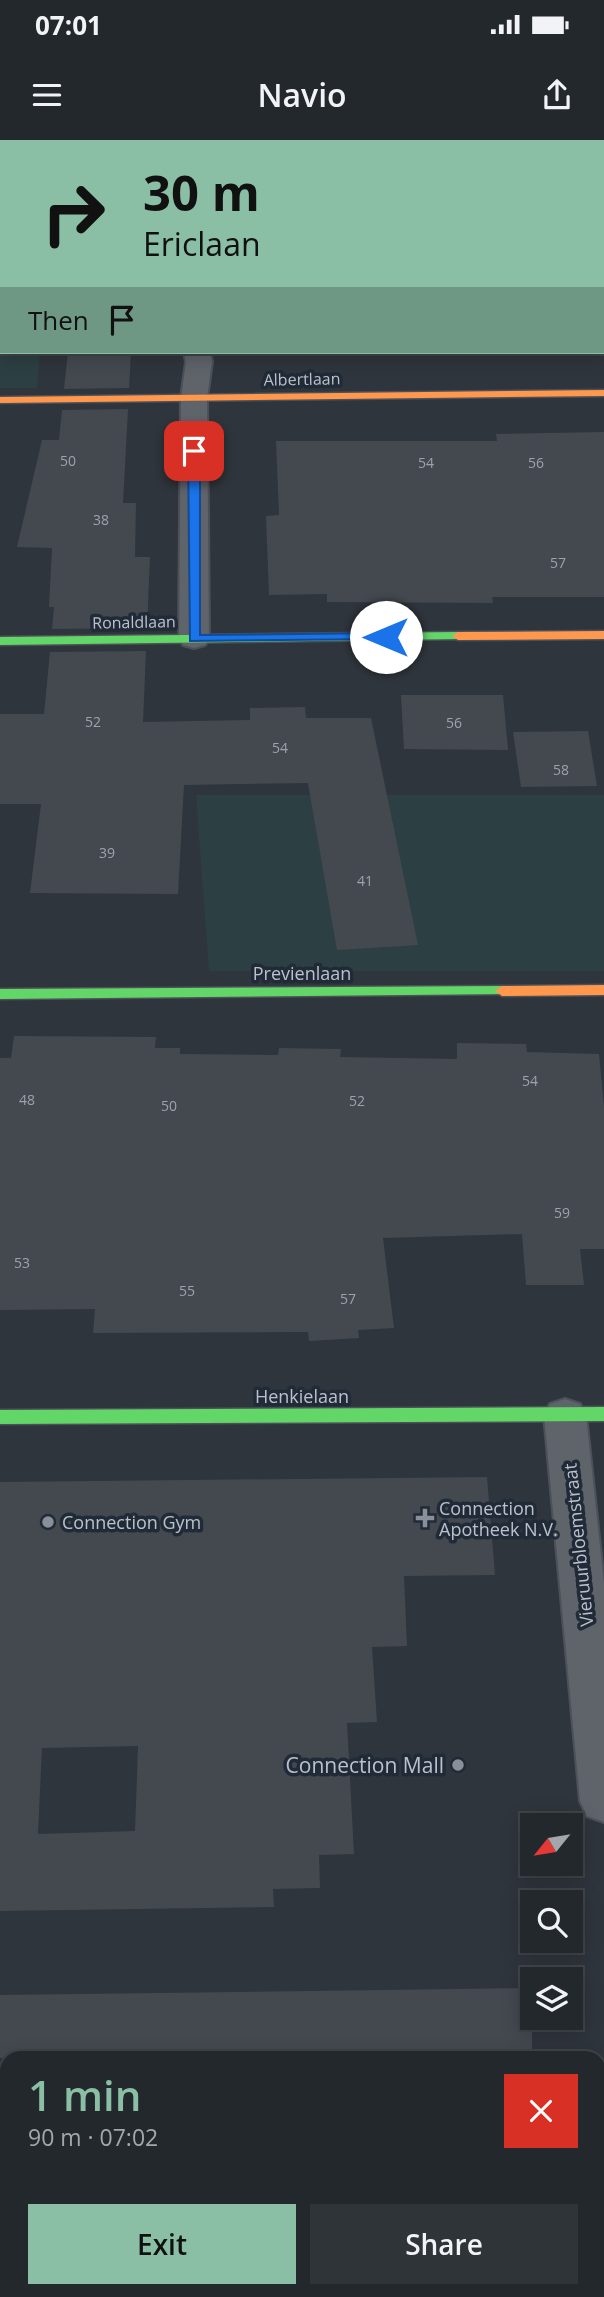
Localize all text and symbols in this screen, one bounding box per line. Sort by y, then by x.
text: 07:01 [35,7,102,43]
text: Navio [257,73,347,116]
icon: menu [28,76,66,114]
icon: share [538,76,576,114]
text: 30 m [143,159,260,225]
icon: right [28,168,119,259]
text: Ericlaan [143,222,261,265]
icon: arrive [103,301,141,339]
text: Then [28,302,89,338]
street label: Albertlaan [263,367,341,391]
pin [164,421,224,481]
icon: arrive [175,432,213,470]
house number: 50 [60,451,76,470]
house number: 54 [418,453,434,472]
house number: 56 [528,453,544,472]
house number: 38 [93,510,109,529]
house number: 57 [550,553,566,572]
position arrow [349,600,423,674]
street label: Ronaldlaan [92,610,176,634]
house number: 52 [85,712,101,731]
house number: 56 [446,713,462,732]
house number: 54 [272,738,288,757]
house number: 58 [553,760,569,779]
house number: 39 [99,843,115,862]
house number: 41 [357,871,373,890]
street label: Previenlaan [253,961,351,985]
house number: 54 [522,1071,538,1090]
house number: 48 [19,1090,35,1109]
house number: 52 [349,1091,365,1110]
house number: 50 [161,1096,177,1115]
house number: 59 [554,1203,570,1222]
house number: 53 [14,1253,30,1272]
house number: 55 [179,1281,195,1300]
house number: 57 [340,1289,356,1308]
street label: Henkielaan [255,1384,349,1408]
street label: Vieruurbloemstraat [557,1462,599,1628]
place label: Connection Apotheek N.V. [439,1496,558,1541]
place label: Connection Gym [62,1510,201,1534]
marker: Connection Apotheek N.V. [417,1510,433,1526]
marker: Connection Gym [40,1514,56,1530]
place label: Connection Mall [286,1751,444,1779]
marker: Connection Mall [450,1757,466,1773]
north arrow [520,1813,583,1876]
map controls [520,1813,583,2030]
button: search [520,1890,583,1953]
button: layers [520,1967,583,2030]
text: 1 min [28,2066,141,2123]
button: close [504,2074,578,2148]
text: 90 m · 07:02 [28,2121,158,2153]
button: Exit [28,2204,296,2284]
button: Share [310,2204,578,2284]

